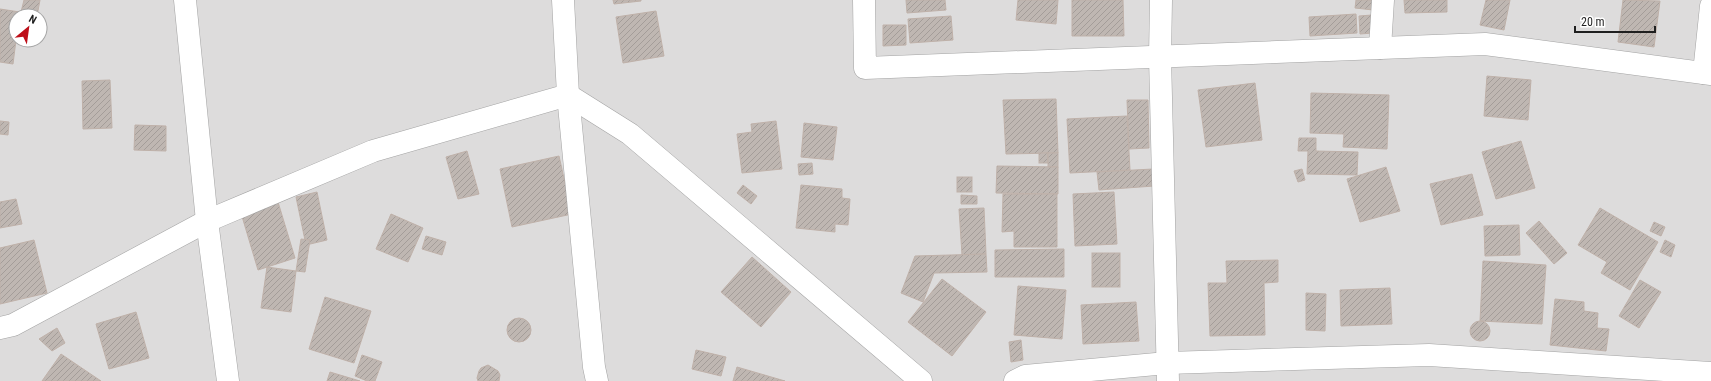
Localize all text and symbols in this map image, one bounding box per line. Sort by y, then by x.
north arrow [8,8,48,48]
scale bar [1575,8,1655,34]
text: N [27,12,39,27]
text: 20 m [1581,15,1605,29]

